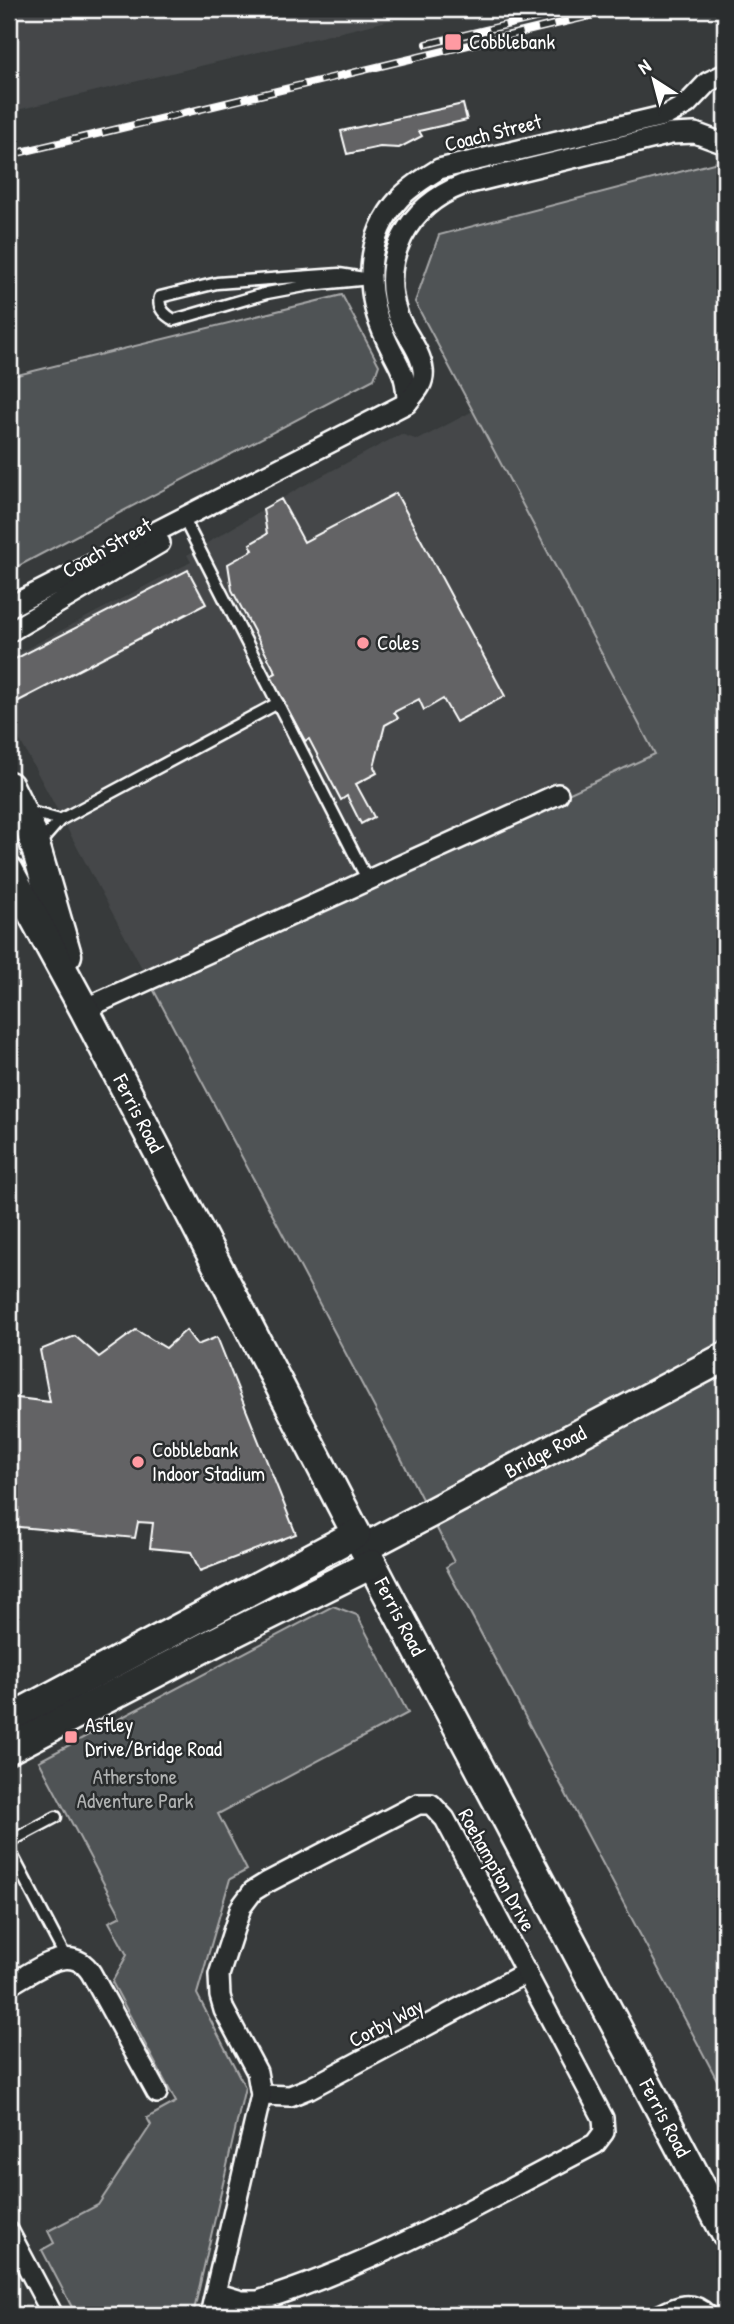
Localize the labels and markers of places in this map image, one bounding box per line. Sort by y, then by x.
place label: Cobblebank [469,27,556,56]
marker: Cobblebank [443,32,463,52]
place label: Coles [377,628,419,657]
marker: Coles [355,635,371,651]
place label: Cobblebank Indoor Stadium [152,1435,265,1488]
marker: Cobblebank Indoor Stadium [130,1454,146,1470]
place label: Astley Drive/Bridge Road [85,1710,222,1763]
marker: Astley Drive/Bridge Road [63,1729,79,1745]

